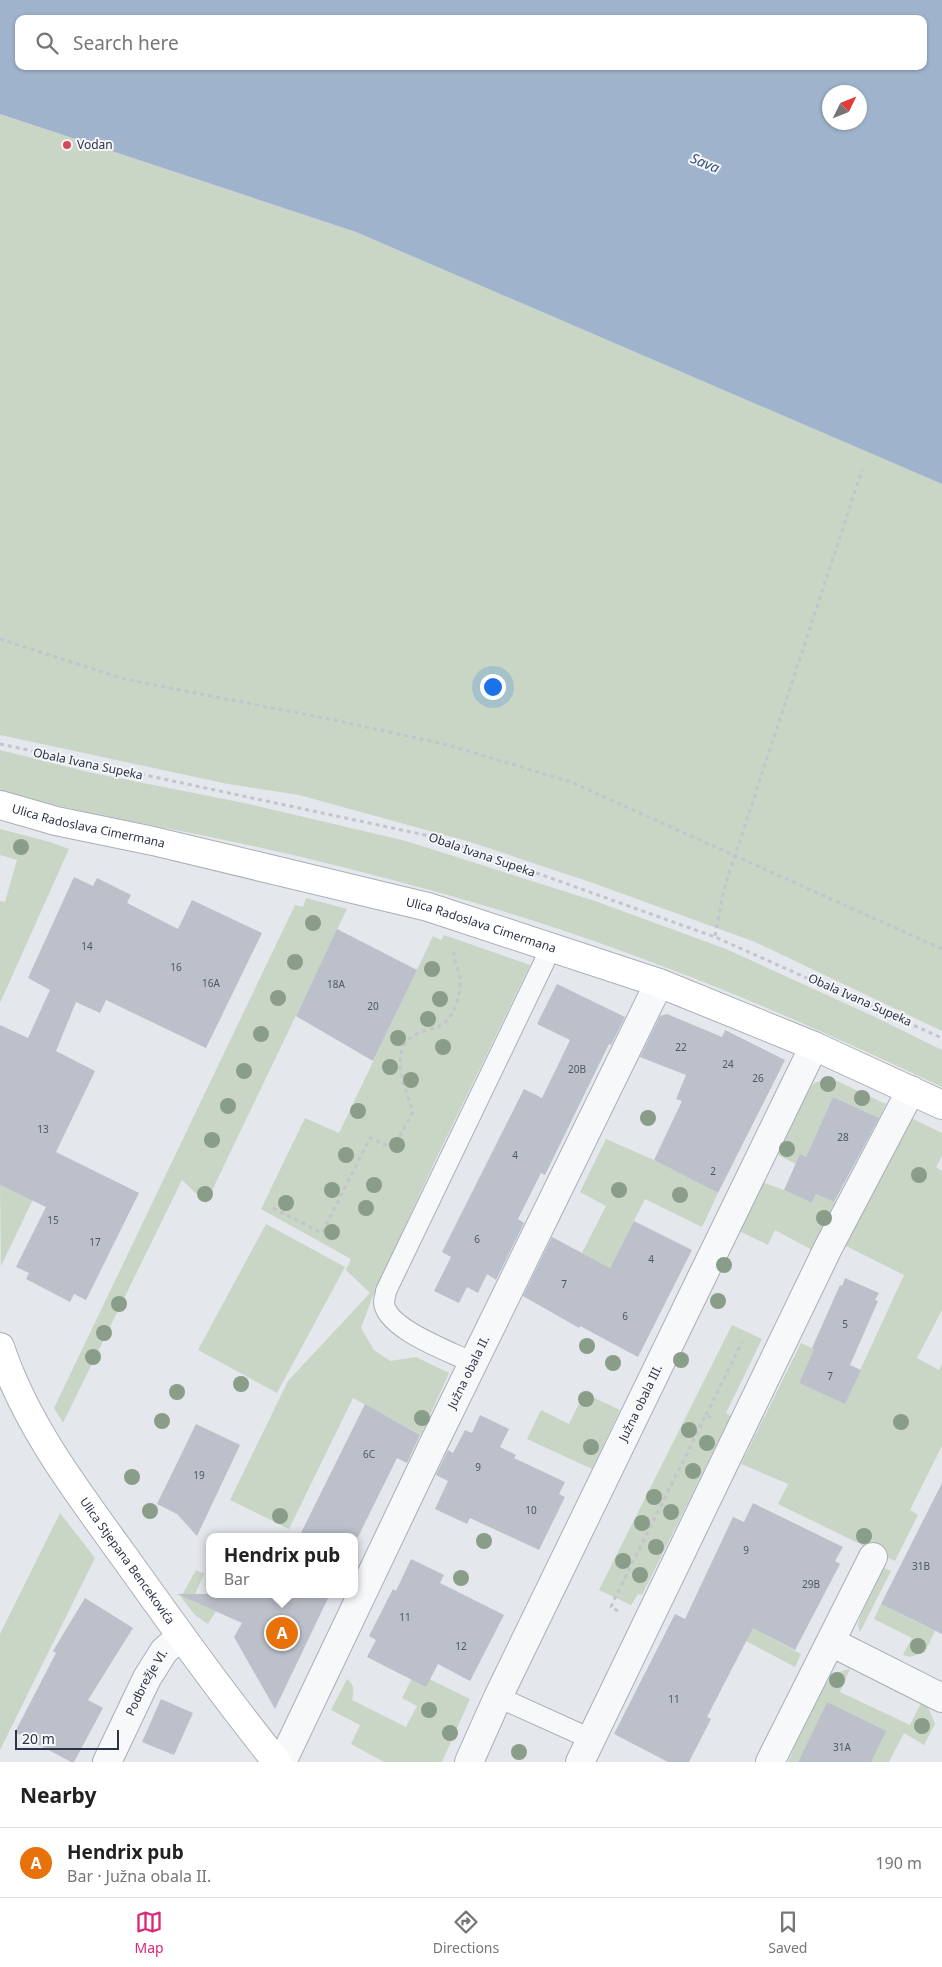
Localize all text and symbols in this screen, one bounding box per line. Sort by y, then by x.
search box [15,15,927,70]
icon: search [33,29,61,57]
text: Search here [73,30,179,56]
north arrow [822,85,867,130]
place label: Vodan [77,136,113,153]
marker: Vodan [61,139,73,151]
water label: Sava [688,148,722,177]
your location [480,674,506,700]
street label: Obala Ivana Supeka [32,744,145,783]
street label: Ulica Radoslava Cimermana [10,800,167,852]
street label: Obala Ivana Supeka [426,828,538,881]
street label: Ulica Radoslava Cimermana [404,893,558,957]
house number: 14 [81,939,93,953]
house number: 16 [170,960,182,974]
street label: Obala Ivana Supeka [806,969,915,1030]
house number: 16A [202,976,221,990]
house number: 18A [327,977,346,991]
house number: 20 [367,999,379,1013]
house number: 22 [675,1040,687,1054]
house number: 24 [722,1057,734,1071]
house number: 20B [568,1062,586,1076]
house number: 26 [752,1071,764,1085]
house number: 13 [37,1122,49,1136]
house number: 28 [837,1130,849,1144]
house number: 4 [512,1148,518,1162]
house number: 2 [710,1164,716,1178]
house number: 15 [47,1213,59,1227]
house number: 6 [474,1232,480,1246]
house number: 17 [89,1235,101,1249]
house number: 4 [648,1252,654,1266]
house number: 7 [561,1277,567,1291]
house number: 6 [622,1309,628,1323]
house number: 5 [842,1317,848,1331]
street label: Južna obala II. [443,1333,493,1412]
street label: Južna obala III. [614,1362,666,1445]
house number: 7 [827,1369,833,1383]
house number: 6C [363,1447,376,1461]
house number: 9 [475,1460,481,1474]
house number: 19 [193,1468,205,1482]
street label: Ulica Stjepana Bencekovića [76,1494,179,1628]
house number: 10 [525,1503,537,1517]
popup [206,1533,358,1598]
text: Hendrix pub [224,1542,340,1568]
house number: 9 [743,1543,749,1557]
house number: 31B [912,1559,930,1573]
text: Bar [224,1568,250,1590]
house number: 29B [802,1577,820,1591]
house number: 11 [399,1610,411,1624]
pin: A [266,1614,298,1652]
house number: 12 [455,1639,467,1653]
street label: Podbrežje VI. [121,1645,171,1718]
house number: 11 [668,1692,680,1706]
scale bar [15,1727,119,1750]
text: 20 m [22,1729,55,1748]
house number: 31A [833,1740,852,1754]
text: Nearby [20,1781,96,1809]
text: Hendrix pub [67,1839,184,1865]
text: A [30,1852,42,1874]
text: 190 m [875,1852,922,1874]
text: Bar · Južna obala II. [67,1865,211,1887]
tab: Map [135,1908,164,1957]
tab: Directions [433,1908,499,1957]
tab: Saved [768,1908,807,1957]

